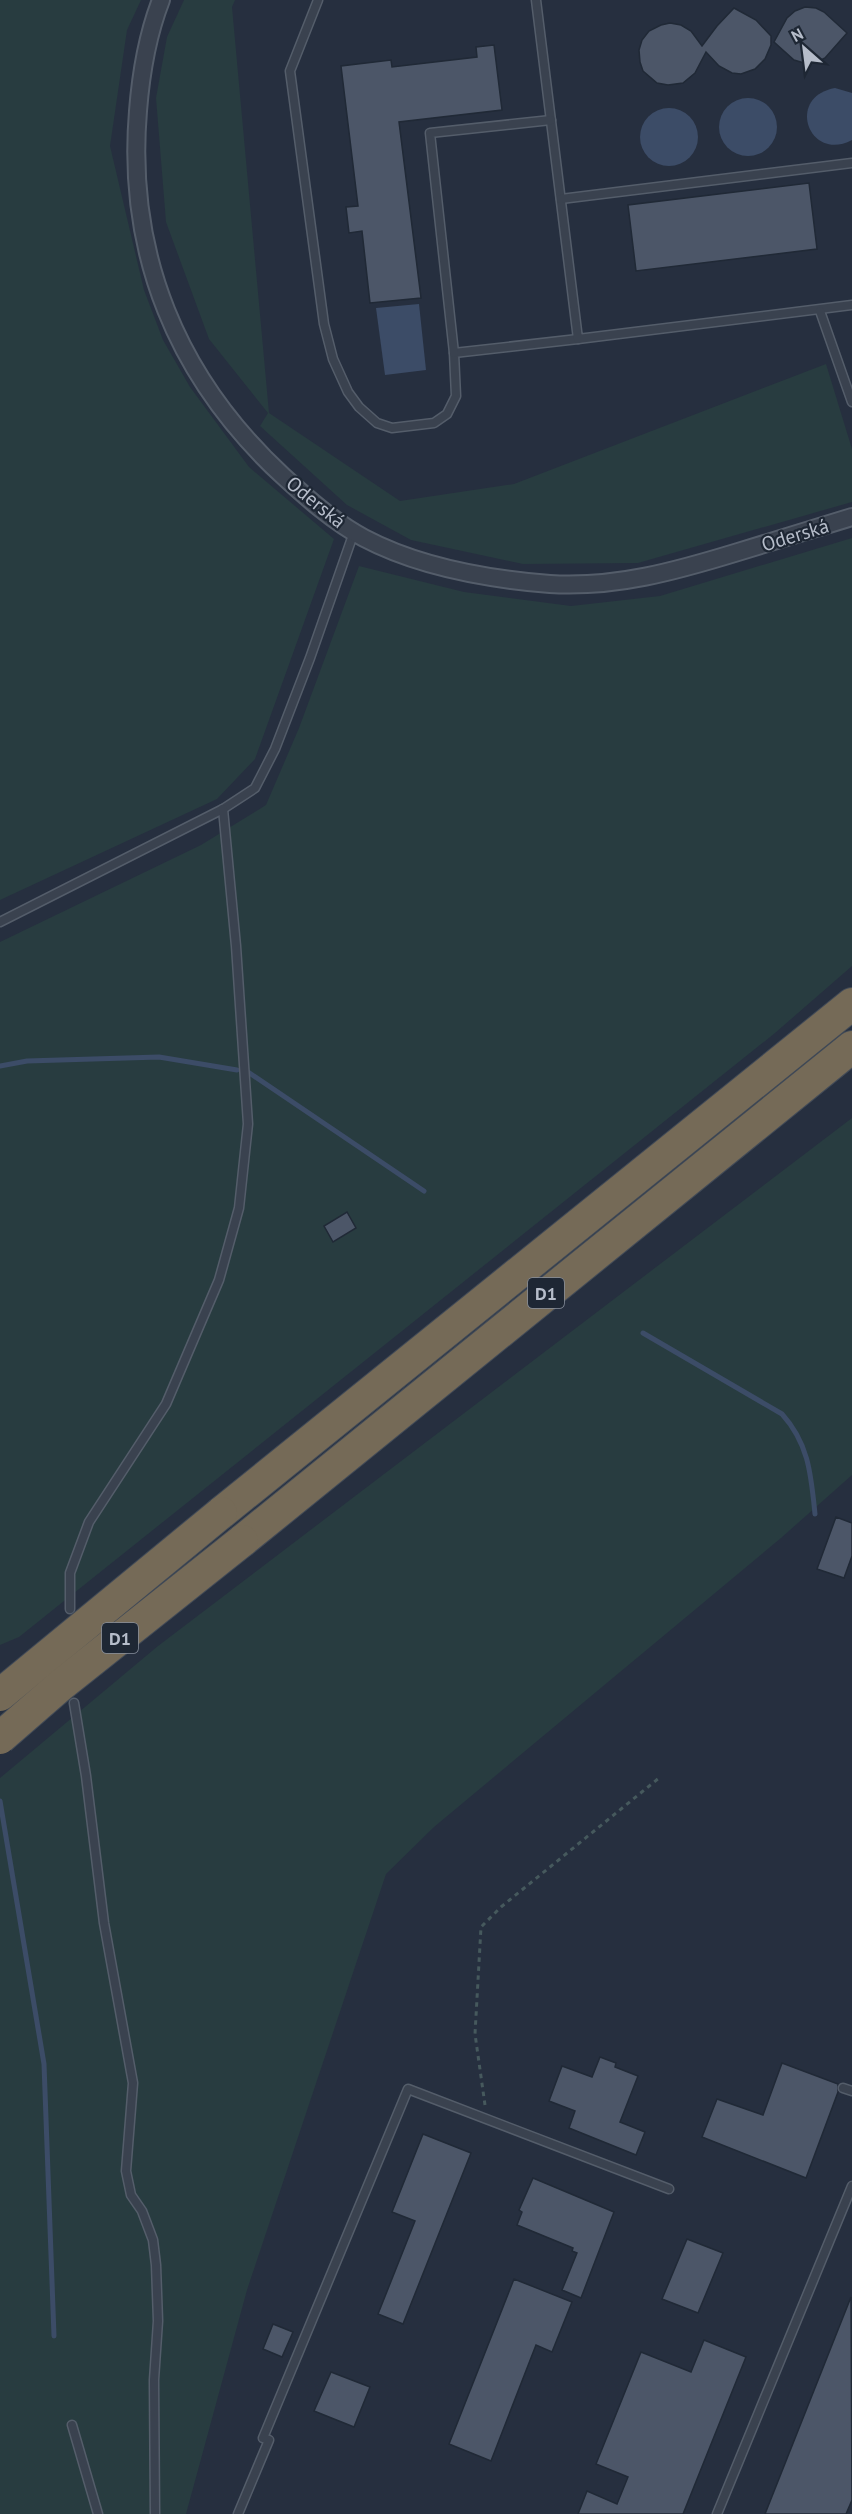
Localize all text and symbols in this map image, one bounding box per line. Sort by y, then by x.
north arrow [774,18,834,78]
text: N [788,23,806,46]
street label: Oderská [281,470,351,534]
street label: Oderská [758,512,832,558]
road number: D1 [528,1278,564,1308]
road number: D1 [102,1623,138,1653]

